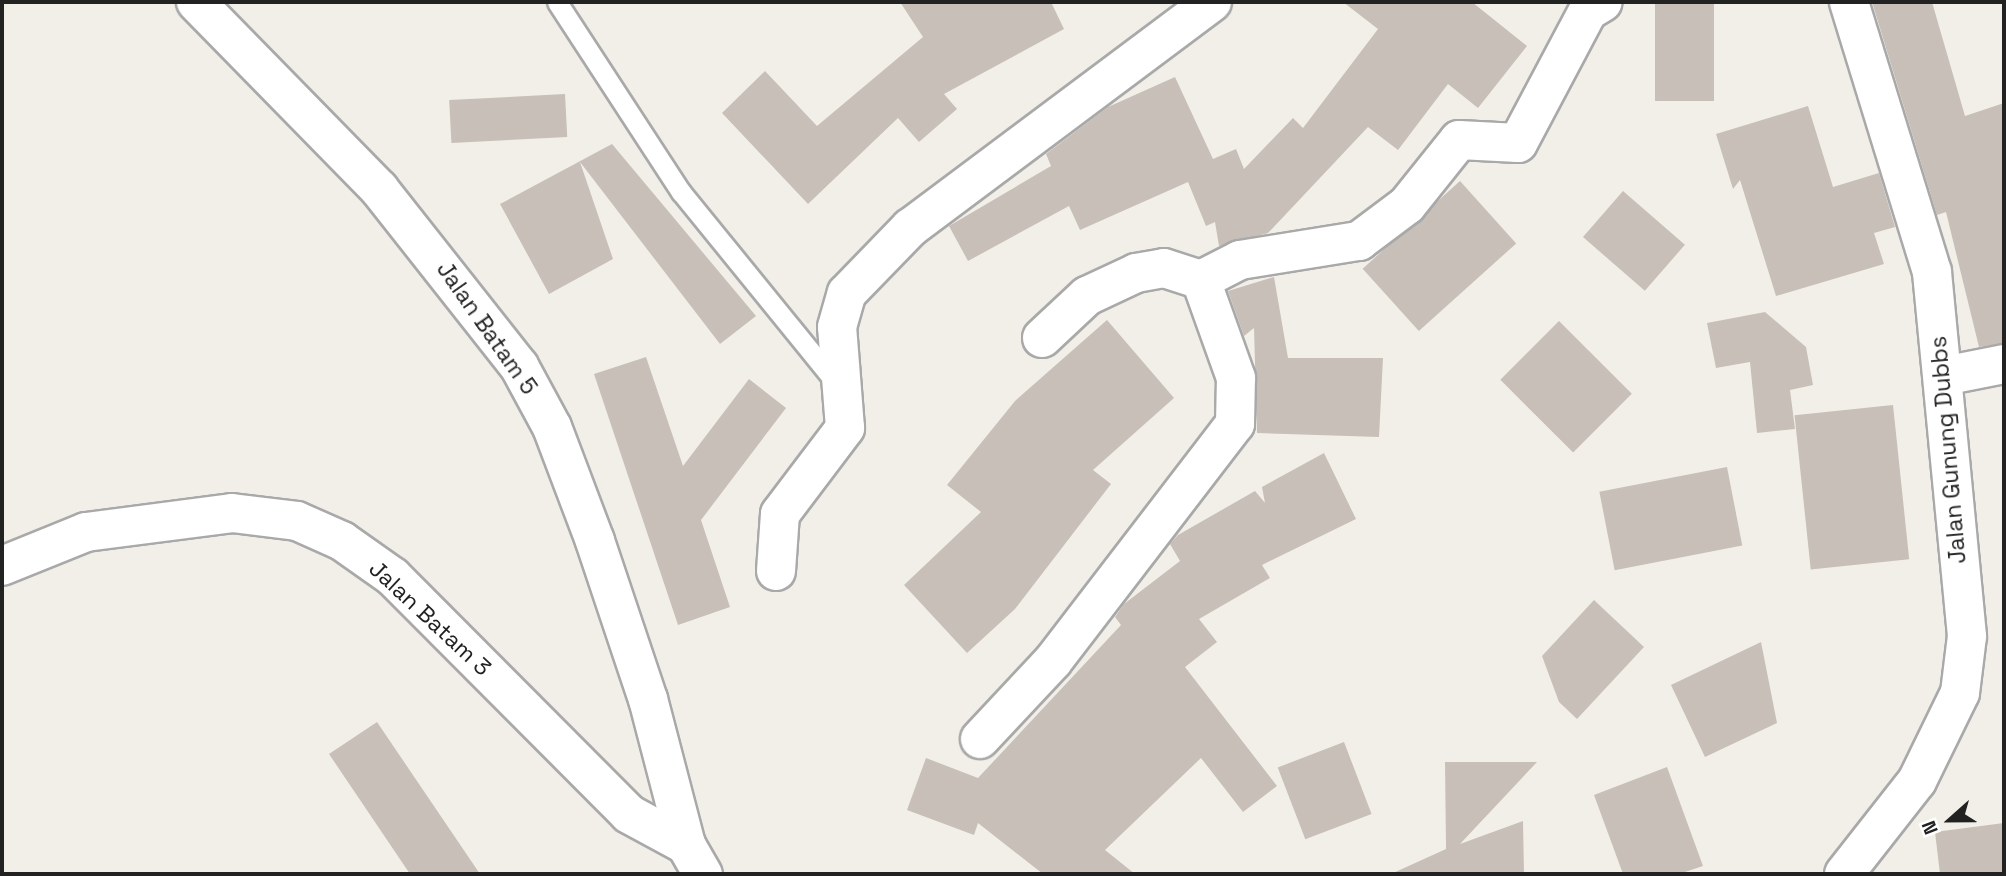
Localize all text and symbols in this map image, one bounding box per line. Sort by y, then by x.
street label: Jalan Batam 5 [431,256,543,400]
street label: Jalan Gunung Dubbs [1924,335,1972,565]
street label: Jalan Batam 3 [363,555,497,681]
north arrow [1915,785,1985,855]
text: N [1916,817,1944,838]

